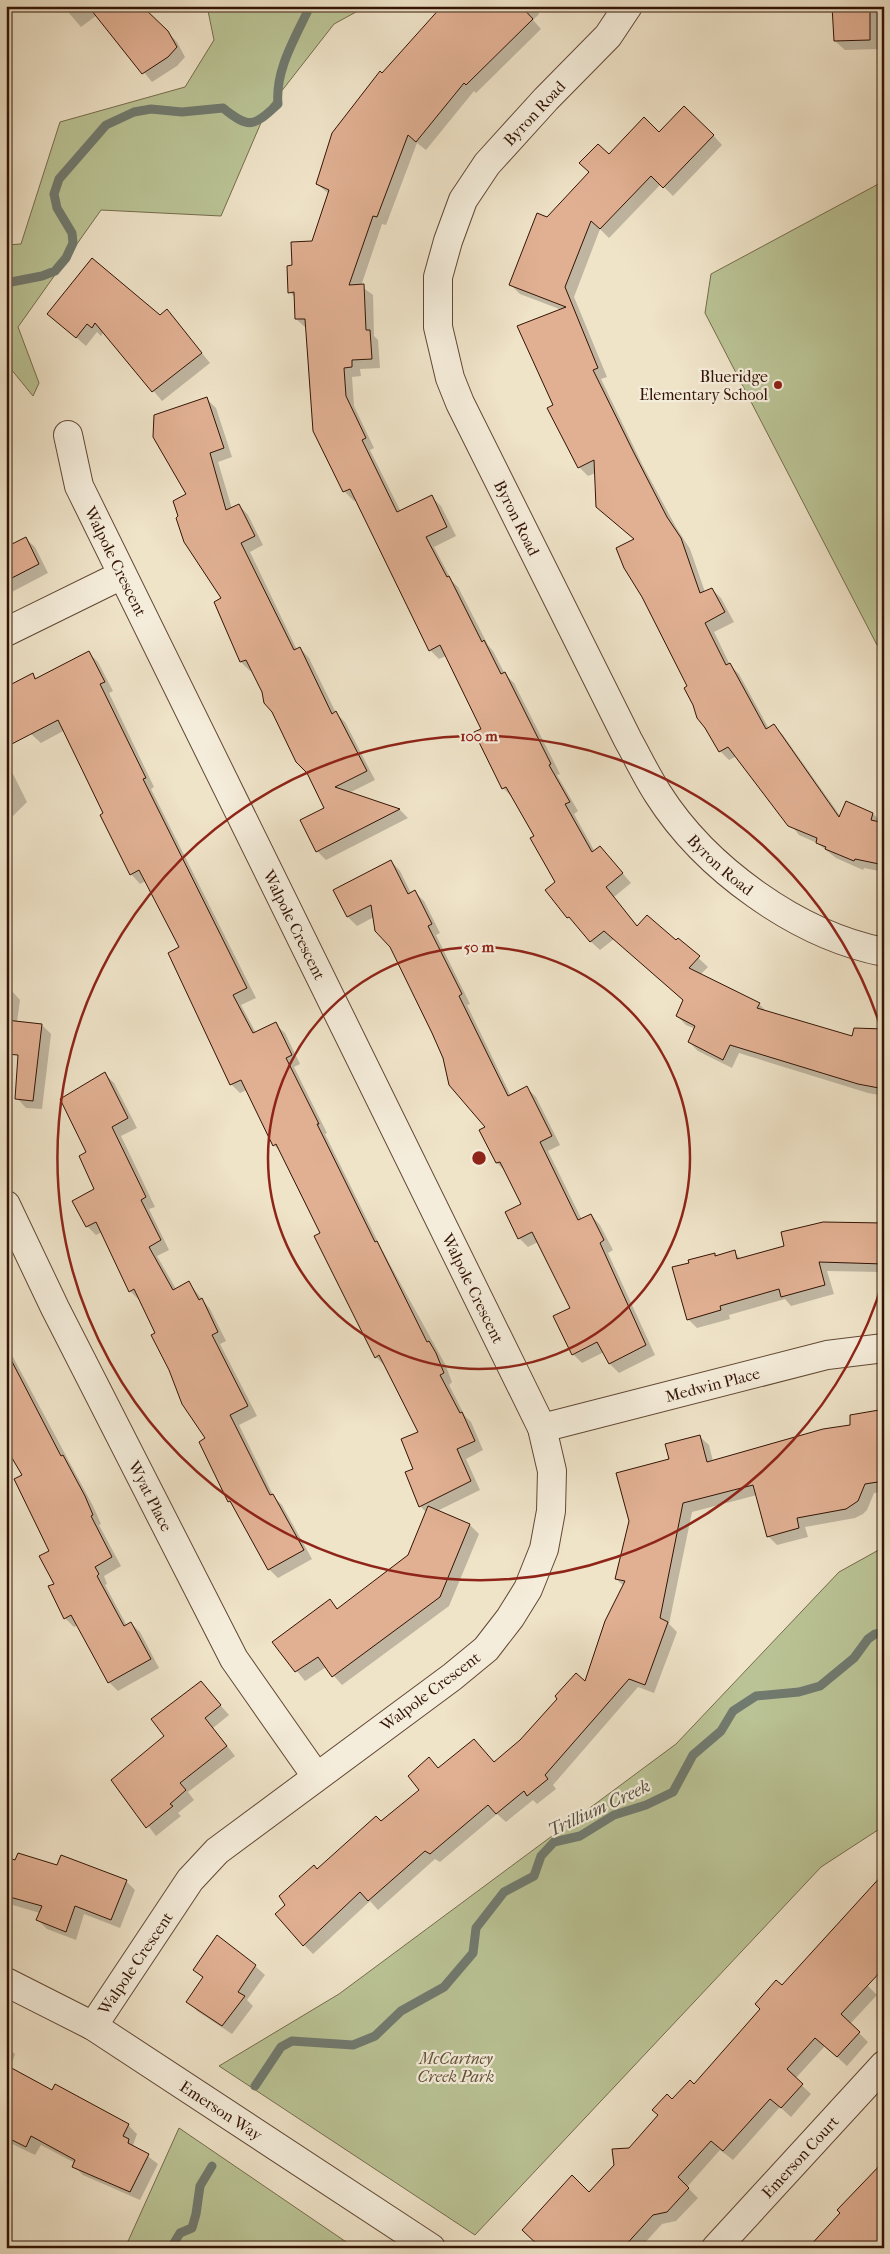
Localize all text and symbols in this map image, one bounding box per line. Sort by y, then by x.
street label: Byron Road [499,77,569,150]
place label: Blueridge Elementary School [639,367,769,404]
marker: Blueridge Elementary School [772,379,784,391]
street label: Byron Road [490,477,544,559]
street label: Walpole Crescent [80,503,151,620]
text: 100 m [460,727,498,745]
street label: Byron Road [683,831,757,900]
street label: Walpole Crescent [259,866,329,983]
text: 50 m [464,938,495,956]
centre of rings [470,1149,488,1167]
street label: Walpole Crescent [437,1229,508,1347]
street label: Medwin Place [663,1364,762,1406]
street label: Wyat Place [124,1457,176,1535]
street label: Walpole Crescent [376,1648,484,1736]
water label: Trillium Creek [545,1776,654,1841]
street label: Walpole Crescent [93,1908,177,2019]
park label: McCartney Creek Park [418,2049,494,2086]
street label: Emerson Way [176,2077,266,2145]
street label: Emerson Court [758,2112,843,2202]

